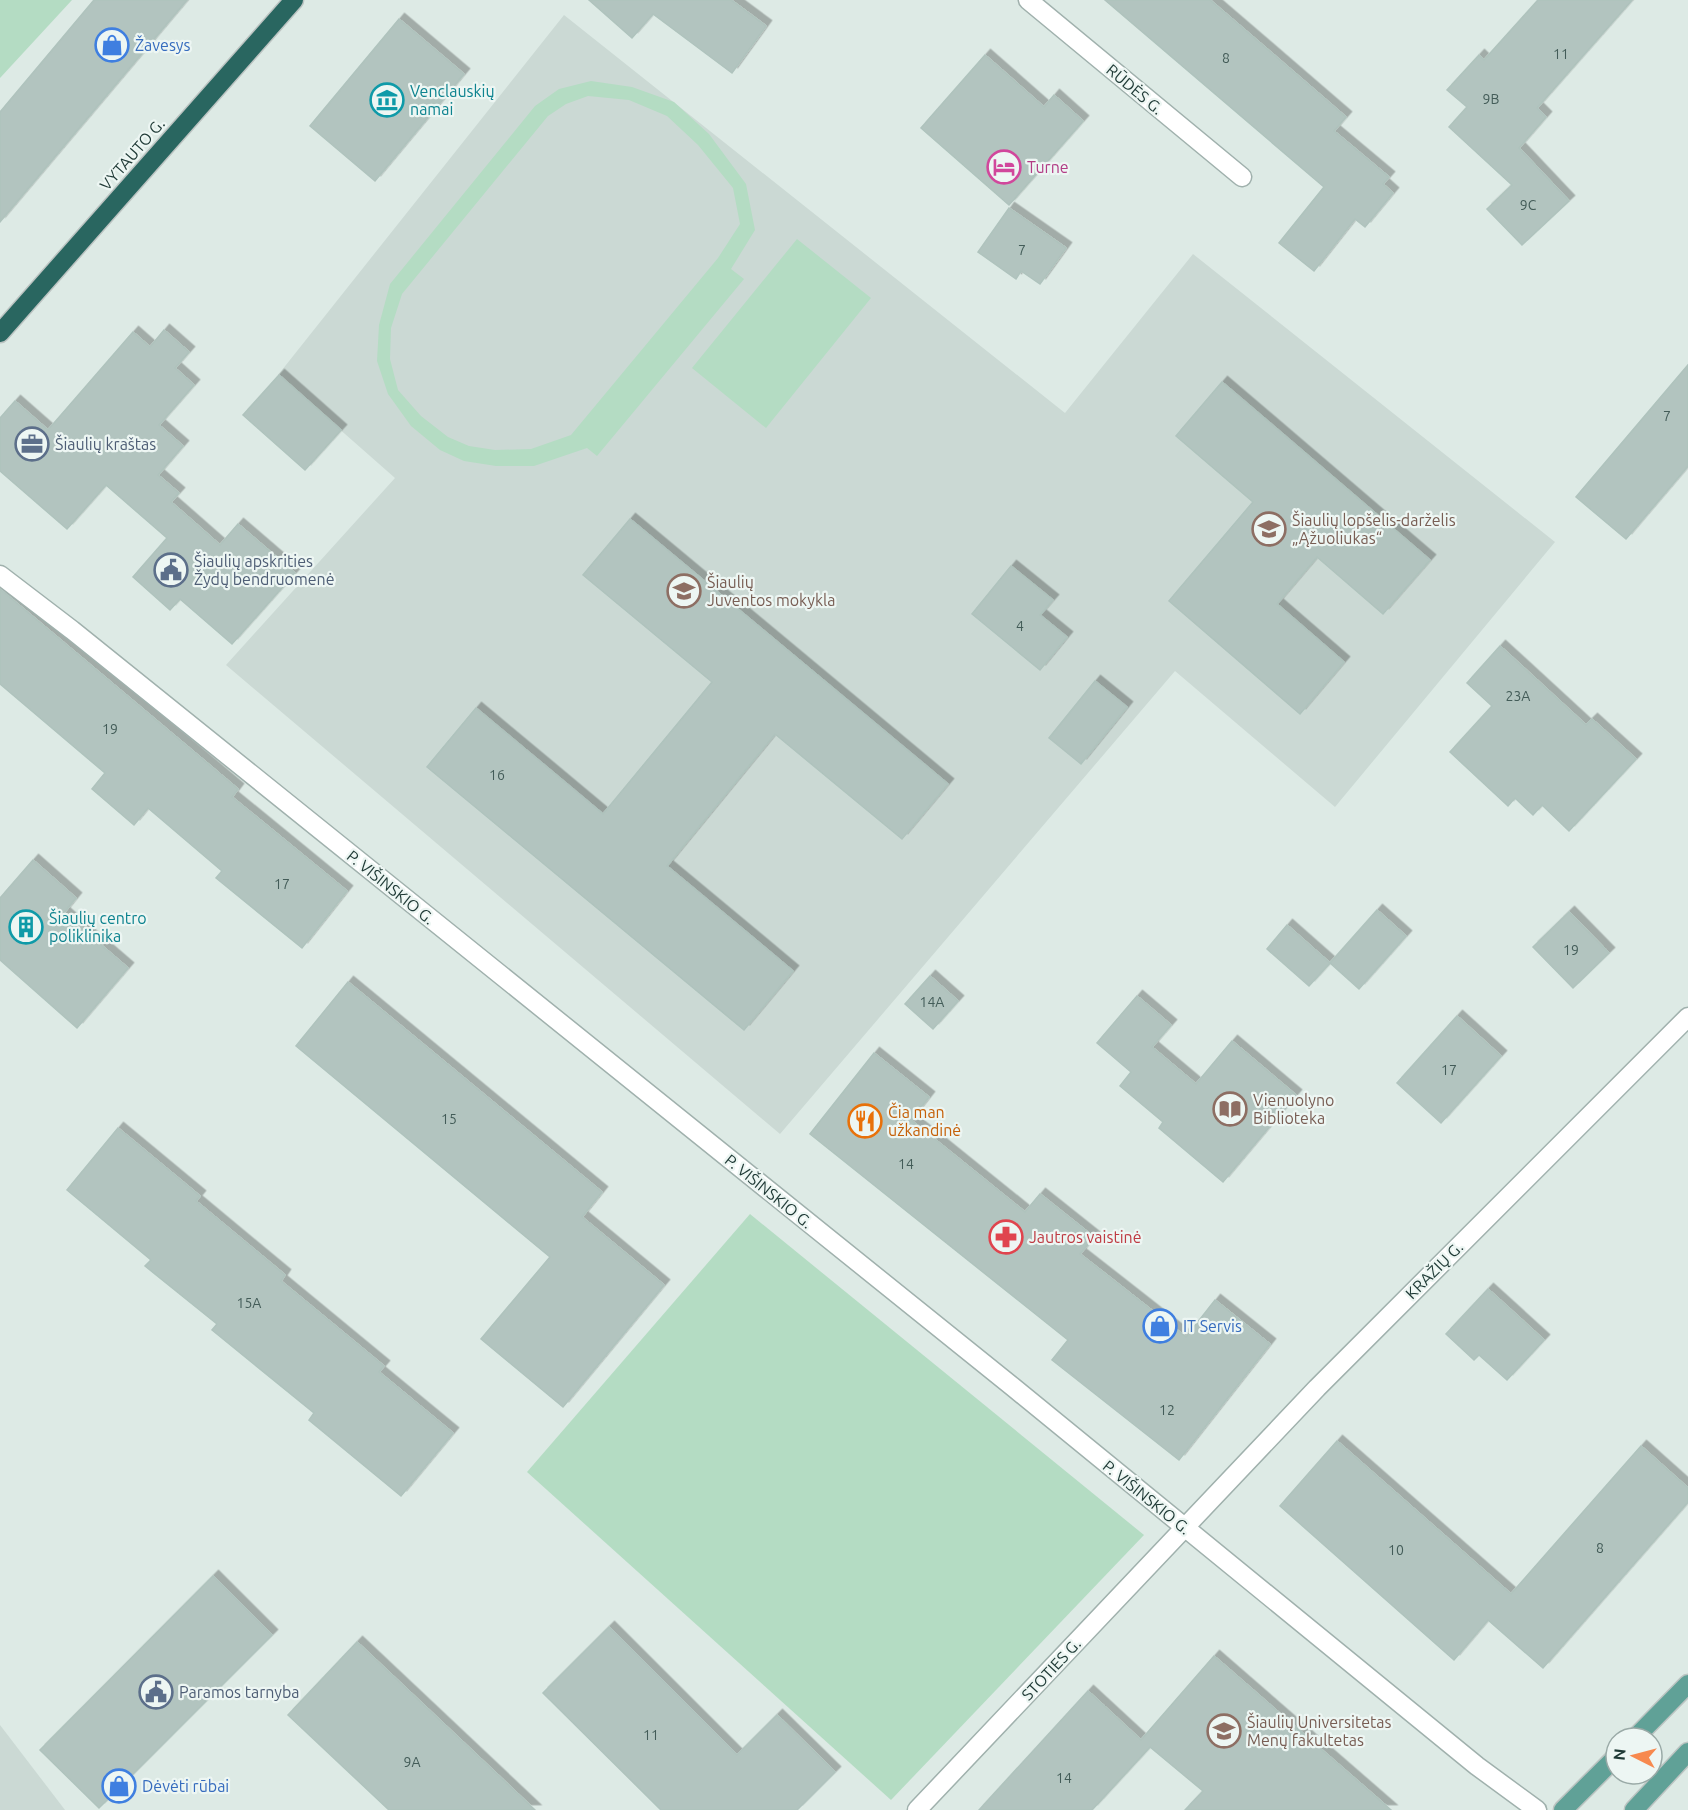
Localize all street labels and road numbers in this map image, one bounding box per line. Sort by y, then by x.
street label: RŪDĖS G. [1103,60,1167,118]
street label: VYTAUTO G. [96,114,168,194]
street label: P. VIŠINSKIO G. [344,846,439,928]
street label: P. VIŠINSKIO G. [722,1150,817,1232]
street label: KRAŽIŲ G. [1401,1237,1466,1302]
street label: P. VIŠINSKIO G. [1100,1456,1195,1538]
street label: STOTIES G. [1018,1634,1084,1704]

